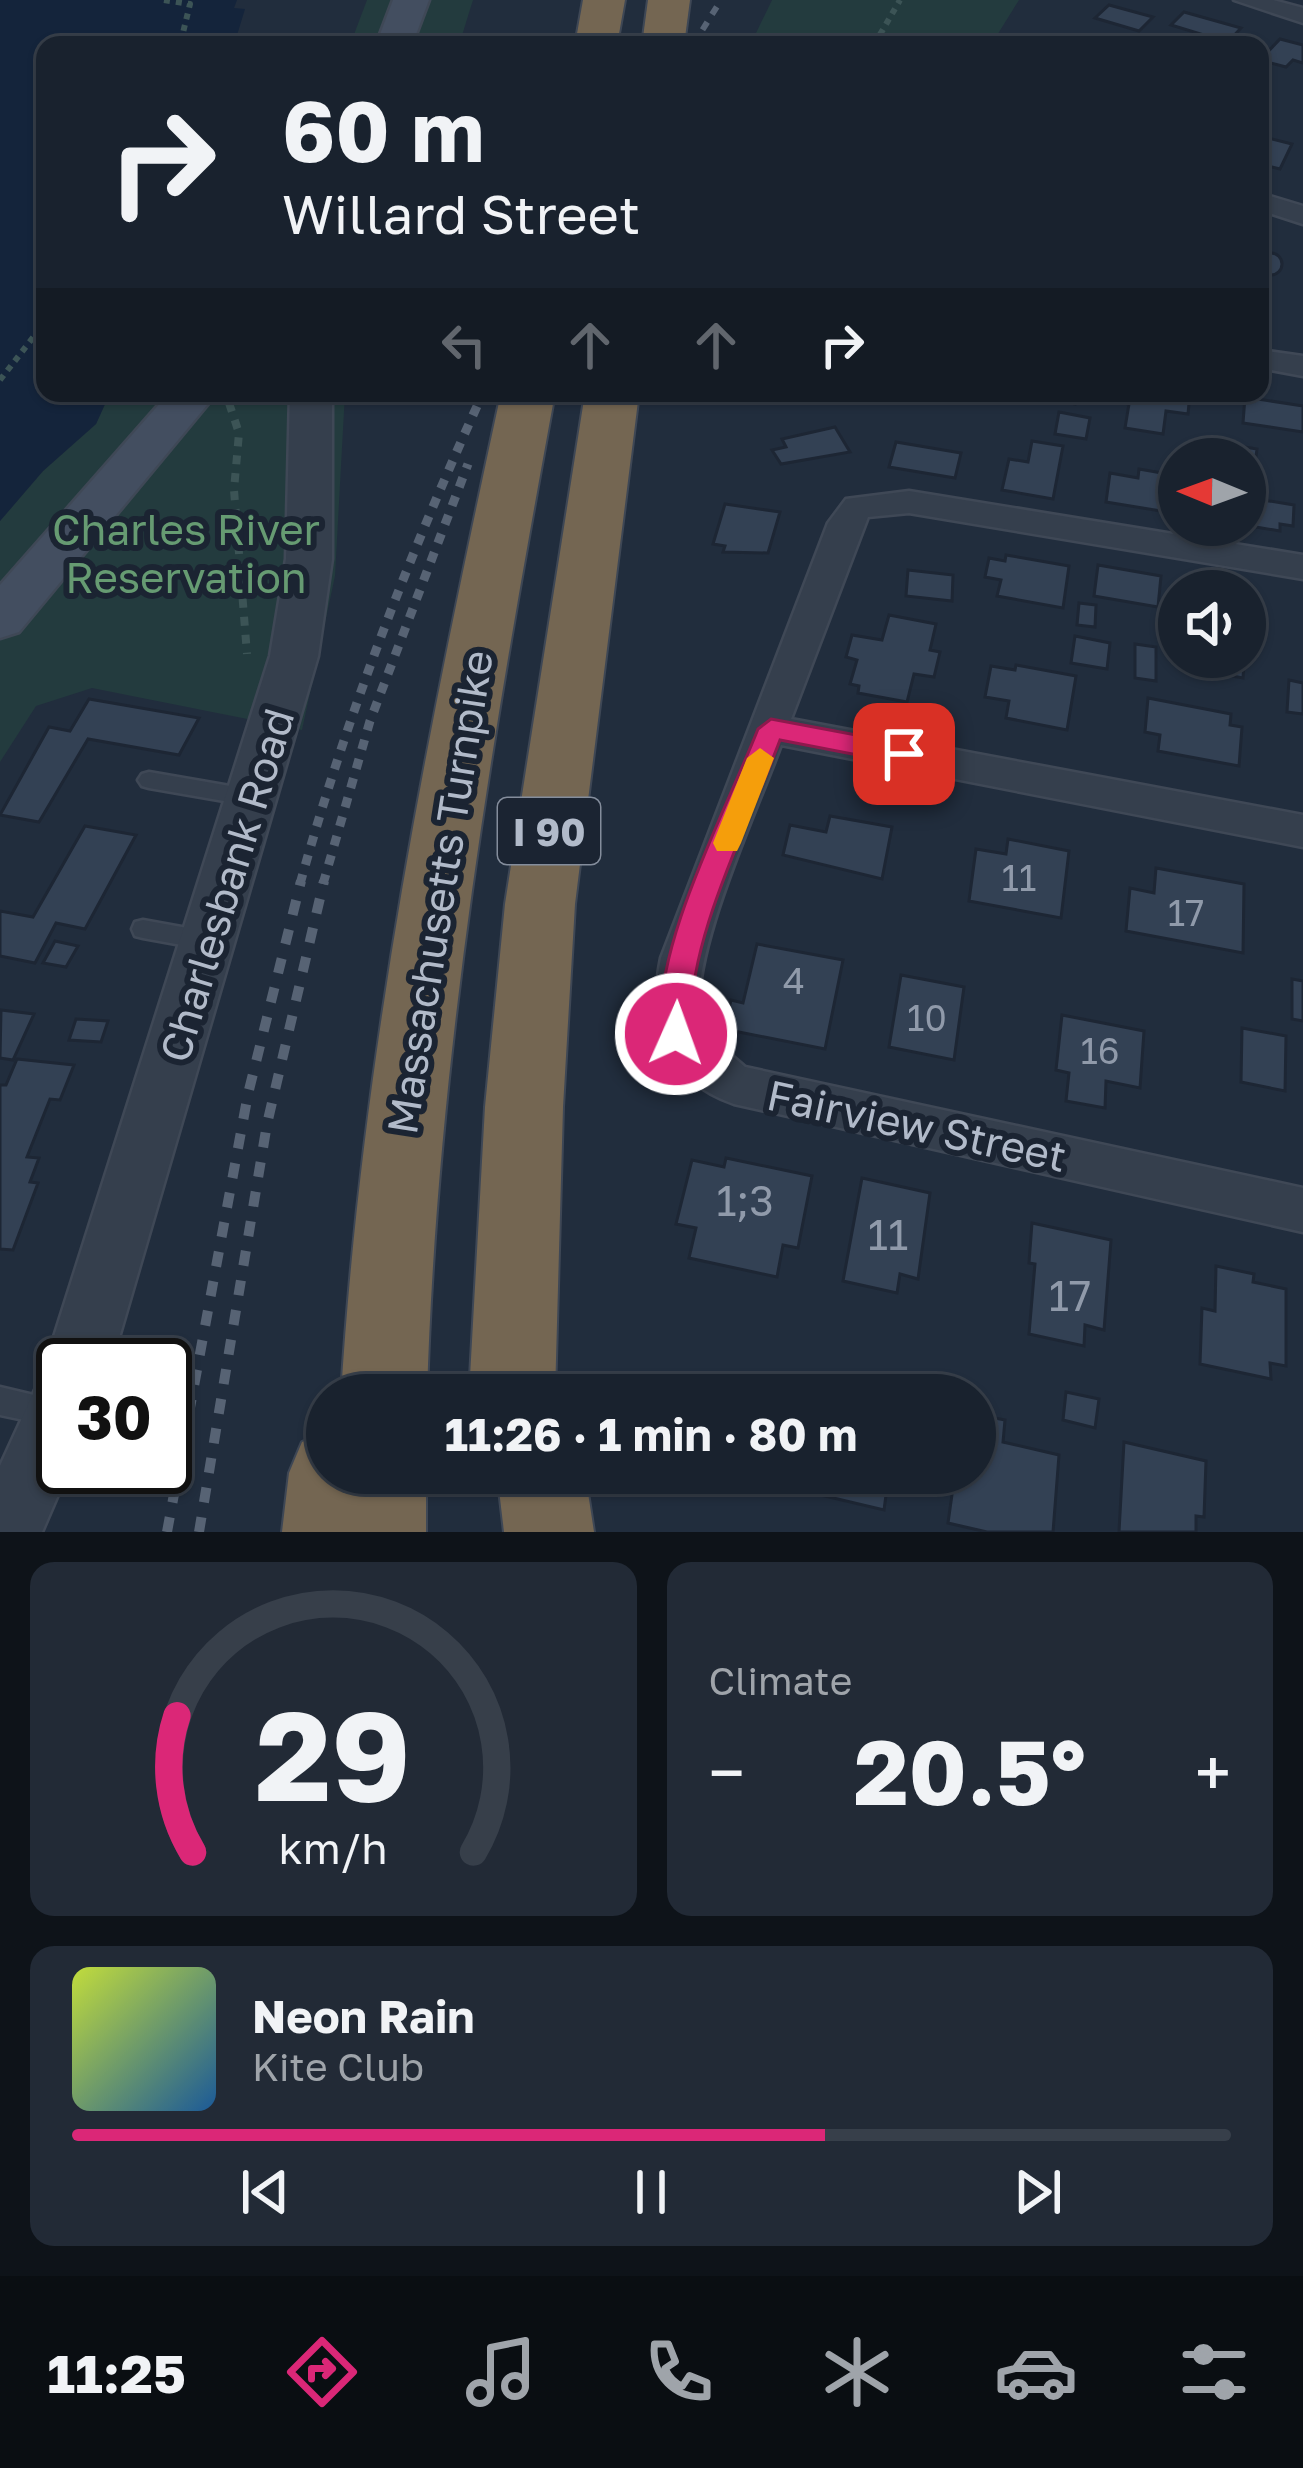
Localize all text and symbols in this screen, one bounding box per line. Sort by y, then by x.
text: 60 m [282,80,484,180]
icon: right [84,84,240,240]
text: Willard Street [282,181,640,246]
icon: left [431,312,497,378]
icon: ahead [557,312,623,378]
icon: ahead [683,312,749,378]
icon: right [809,312,875,378]
north arrow [1158,438,1266,546]
map controls [1158,438,1266,678]
park label: Charles River Reservation [52,504,320,602]
button: sound [1158,570,1266,678]
street label: Massachusetts Turnpike [376,647,502,1137]
street label: Charlesbank Road [148,702,304,1068]
pin [853,703,955,805]
icon: arrive [871,721,937,787]
road number: I 90 [498,798,600,864]
house number: 11 [1002,856,1036,899]
house number: 17 [1168,891,1204,934]
house number: 4 [783,959,805,1002]
position arrow [613,971,739,1097]
house number: 10 [907,996,947,1039]
house number: 16 [1080,1029,1120,1072]
street label: Fairview Street [763,1069,1071,1181]
house number: 1;3 [716,1175,774,1225]
house number: 11 [868,1209,908,1259]
house number: 17 [1049,1270,1091,1320]
speed limit sign: 30 [36,1338,192,1494]
text: 11:26 · 1 min · 80 m [445,1407,857,1461]
text: Climate [709,1657,852,1704]
text: 29 [256,1679,411,1828]
text: 20.5° [854,1717,1086,1825]
text: − [709,1732,745,1812]
text: + [1195,1732,1231,1812]
text: km/h [279,1822,388,1873]
text: Neon Rain [252,1989,475,2043]
text: Kite Club [252,2043,424,2090]
icon: previous [232,2159,298,2225]
icon: pause [618,2159,684,2225]
icon: next [1005,2159,1071,2225]
icon: directions [280,2330,364,2414]
icon: music [459,2330,543,2414]
icon: phone [637,2330,721,2414]
icon: climate [815,2330,899,2414]
icon: car [994,2330,1078,2414]
icon: filters [1172,2330,1256,2414]
text: 11:25 [47,2340,186,2405]

